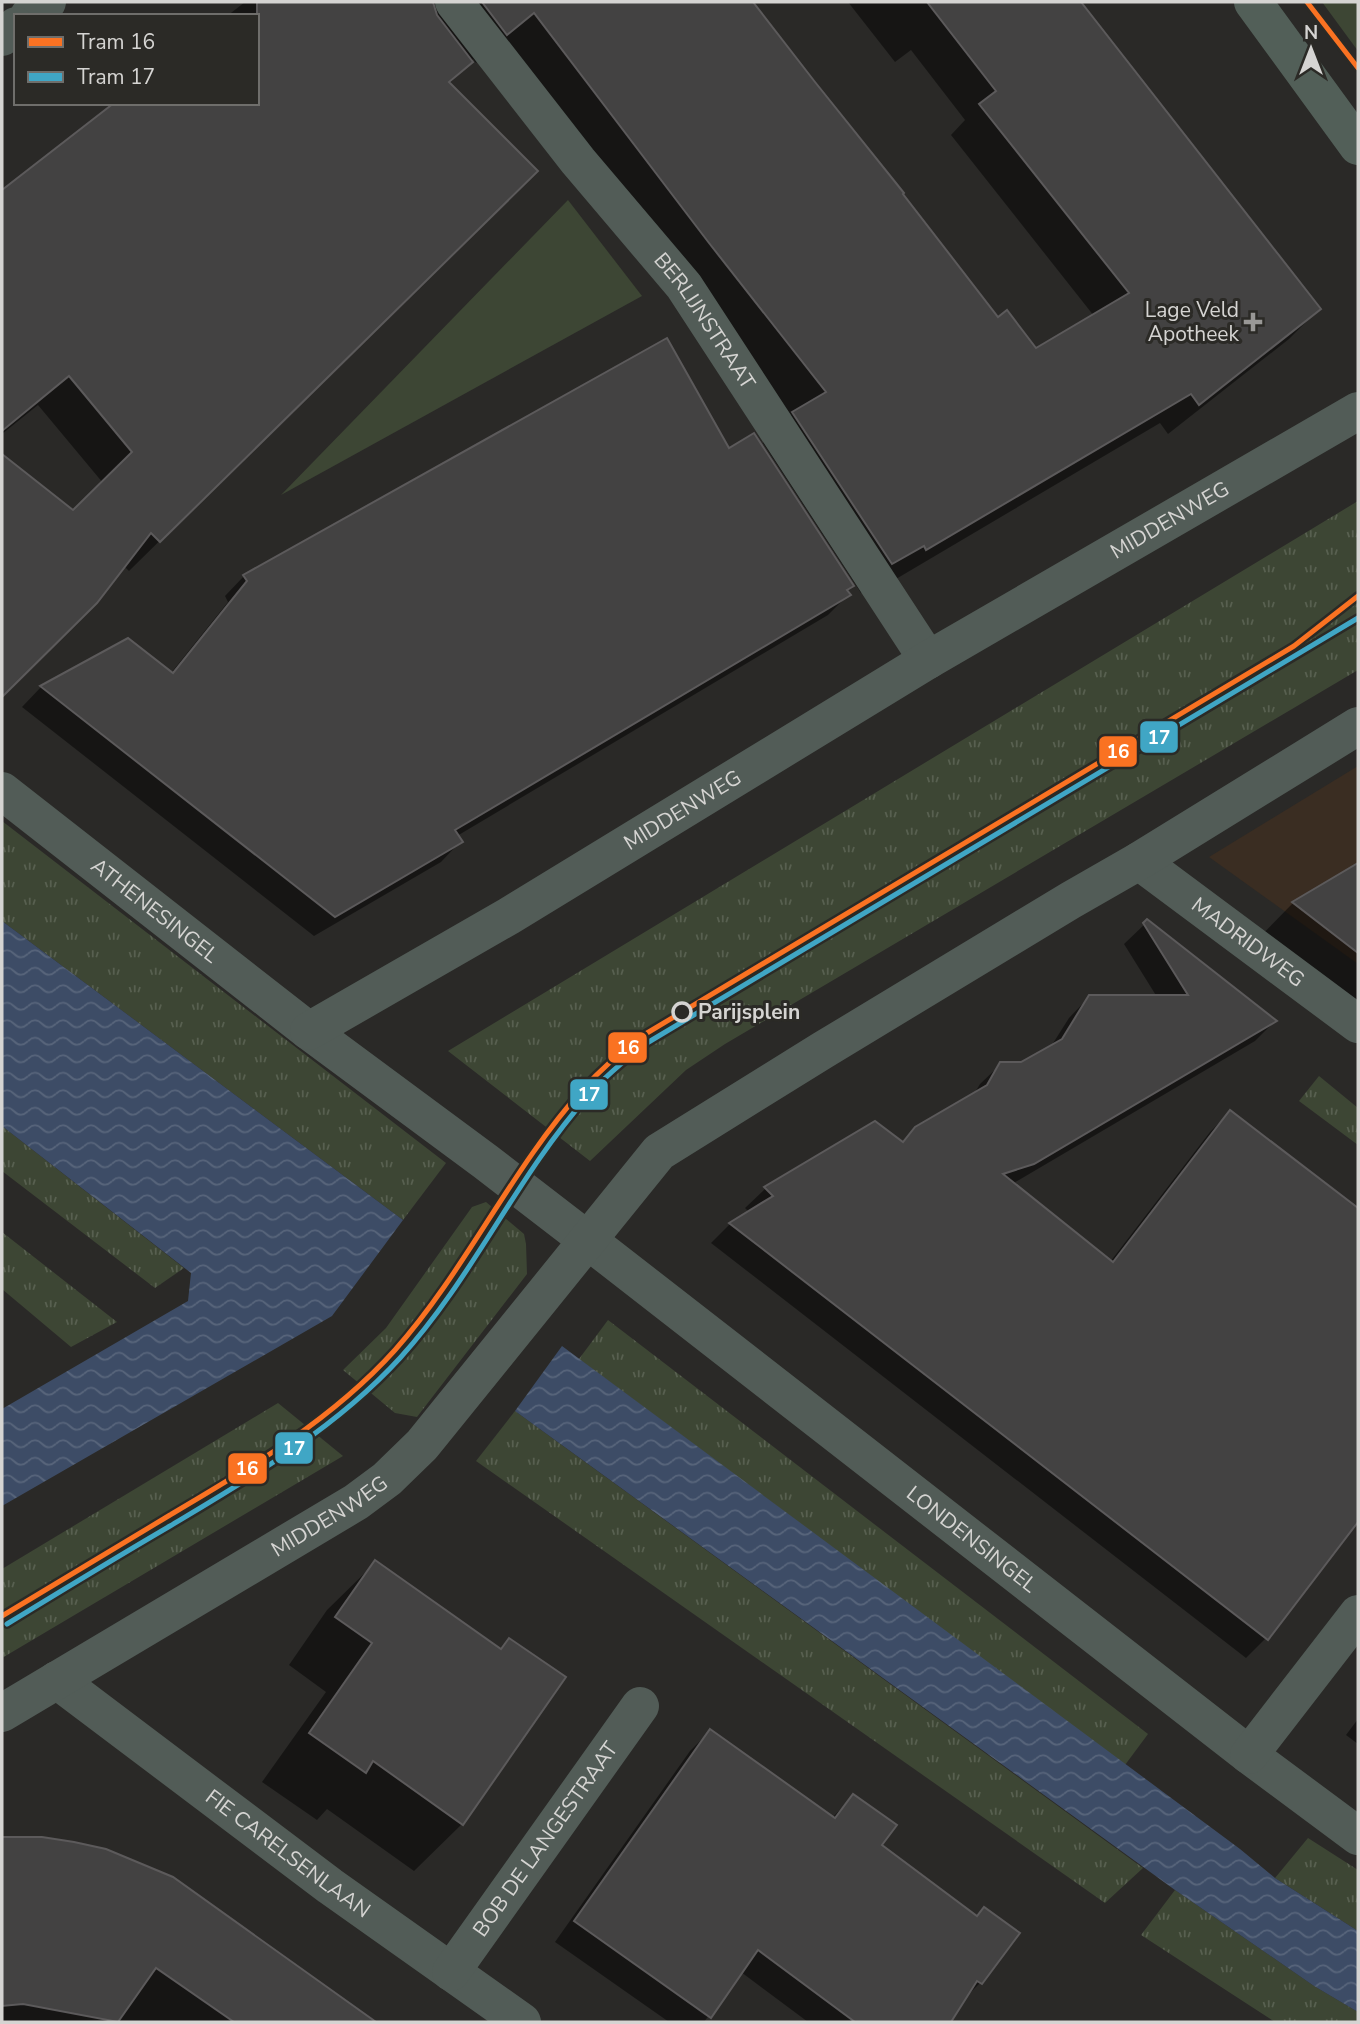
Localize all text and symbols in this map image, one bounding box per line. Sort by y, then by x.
legend [14,14,259,105]
north arrow [1276,14,1346,84]
text: N [1304,20,1318,46]
text: Tram 16 [77,28,155,56]
text: Tram 17 [77,63,155,91]
street label: BERLIJNSTRAAT [648,247,762,395]
place label: Lage Veld Apotheek [1145,296,1239,348]
marker: Lage Veld Apotheek [1245,314,1261,330]
street label: MIDDENWEG [1105,475,1234,565]
line badge: 17 [1139,720,1179,754]
text: 17 [1148,725,1170,751]
line badge: 16 [1098,735,1138,768]
text: 16 [1107,739,1129,765]
street label: MIDDENWEG [618,763,746,857]
street label: ATHENESINGEL [85,852,225,970]
street label: MADRIDWEG [1186,891,1310,993]
place label: Parijsplein [698,998,800,1026]
marker: Parijsplein [672,1002,692,1022]
line badge: 16 [607,1031,648,1064]
text: 16 [617,1035,639,1061]
line badge: 17 [569,1078,609,1111]
text: 17 [578,1082,600,1108]
line badge: 17 [274,1431,314,1465]
text: 17 [283,1436,305,1462]
line badge: 16 [227,1452,268,1485]
text: 16 [236,1456,258,1482]
street label: MIDDENWEG [266,1469,394,1563]
street label: LONDENSINGEL [901,1480,1043,1599]
street label: BOB DE LANGESTRAAT [466,1736,625,1942]
street label: FIE CARELSENLAAN [200,1783,376,1924]

